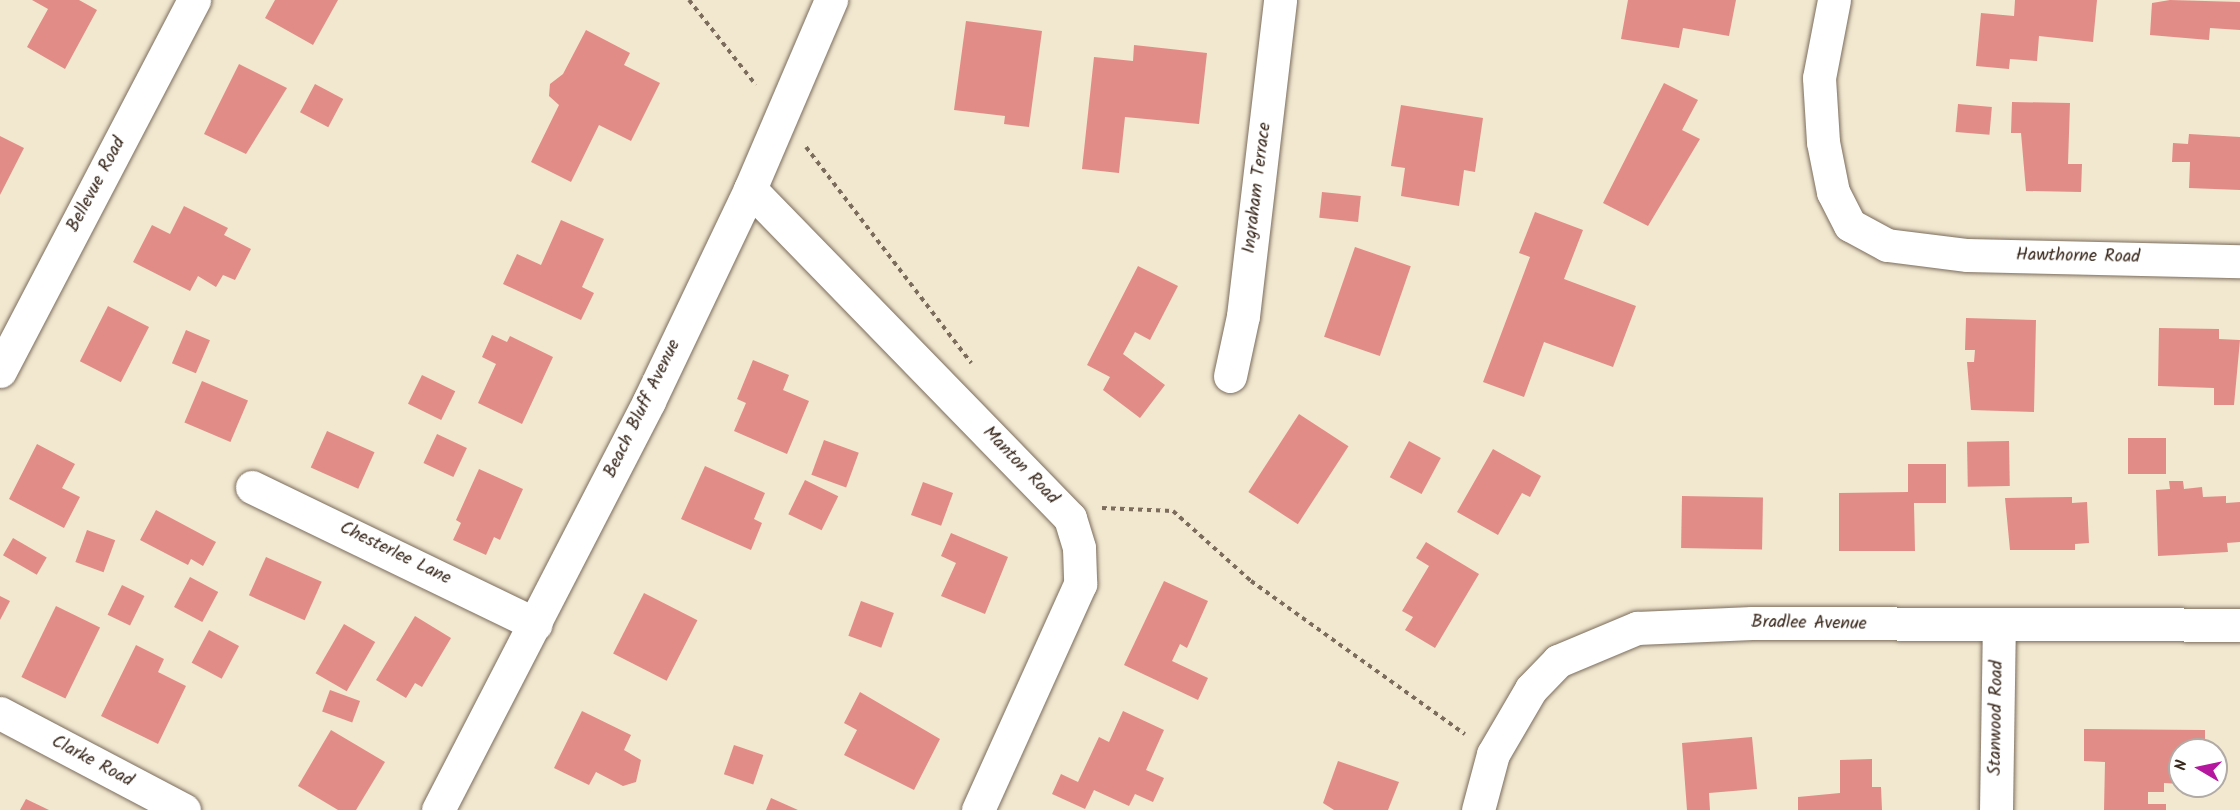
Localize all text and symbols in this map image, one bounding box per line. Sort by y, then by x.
street label: Ingraham Terrace [1239,121,1277,255]
street label: Bellevue Road [63,134,131,236]
street label: Hawthorne Road [2016,245,2140,269]
street label: Beach Bluff Avenue [600,336,686,482]
street label: Manton Road [977,422,1063,510]
street label: Chesterlee Lane [336,518,454,590]
street label: Bradlee Avenue [1751,612,1867,636]
street label: Stanwood Road [1985,660,2009,776]
street label: Clarke Road [47,731,137,793]
north arrow [2168,738,2228,798]
text: N [2169,758,2195,772]

